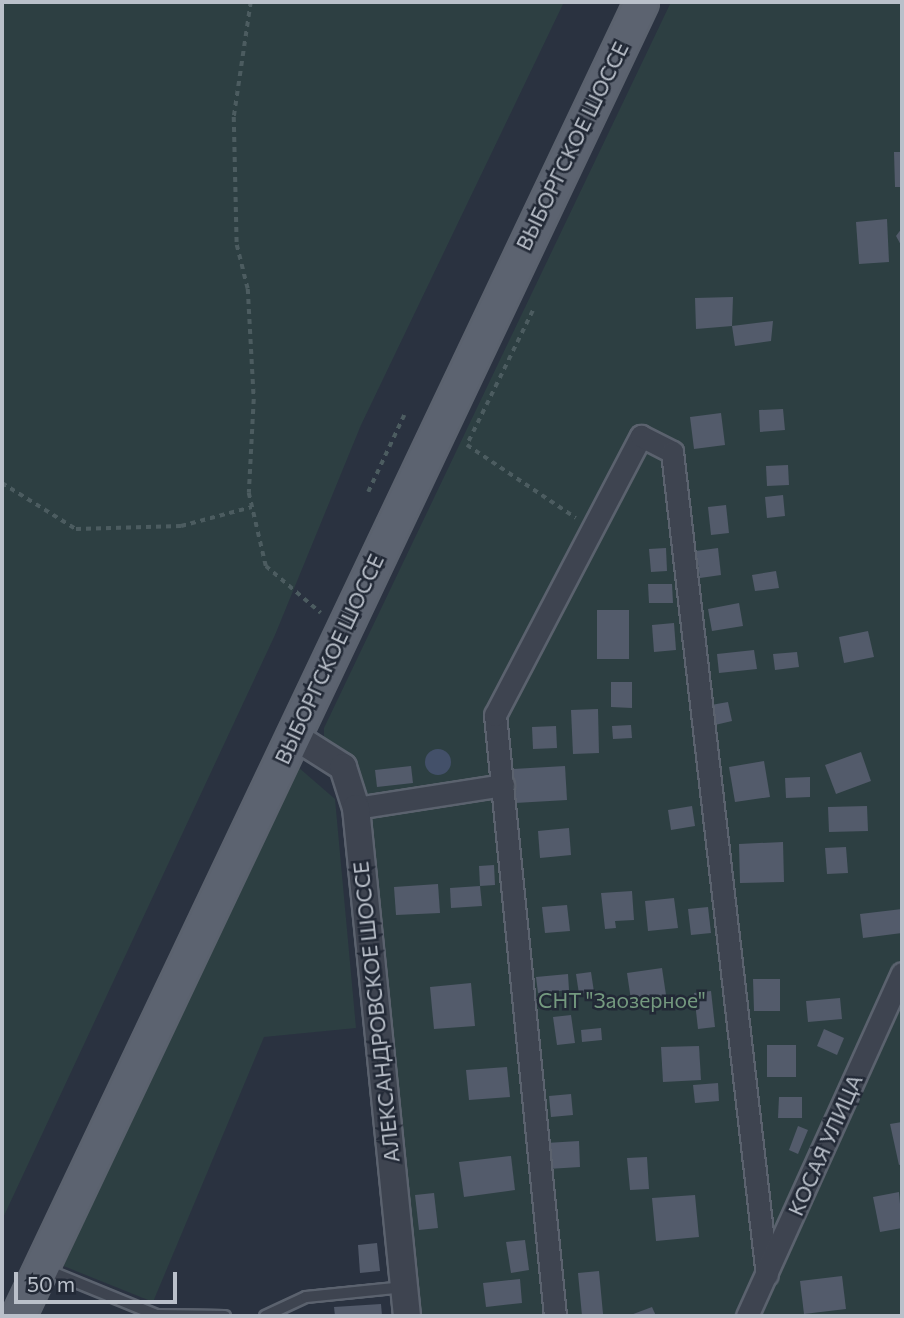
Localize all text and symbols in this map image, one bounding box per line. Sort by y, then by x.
street label: ВЫБОРГСКОЕ ШОССЕ [511,38,633,254]
street label: ВЫБОРГСКОЕ ШОССЕ [269,550,389,768]
street label: АЛЕКСАНДРОВСКОЕ ШОССЕ [348,860,404,1164]
park label: СНТ "Заозерное" [538,987,706,1013]
street label: КОСАЯ УЛИЦА [783,1071,867,1219]
scale bar [18,1258,180,1302]
text: 50 m [27,1271,75,1296]

